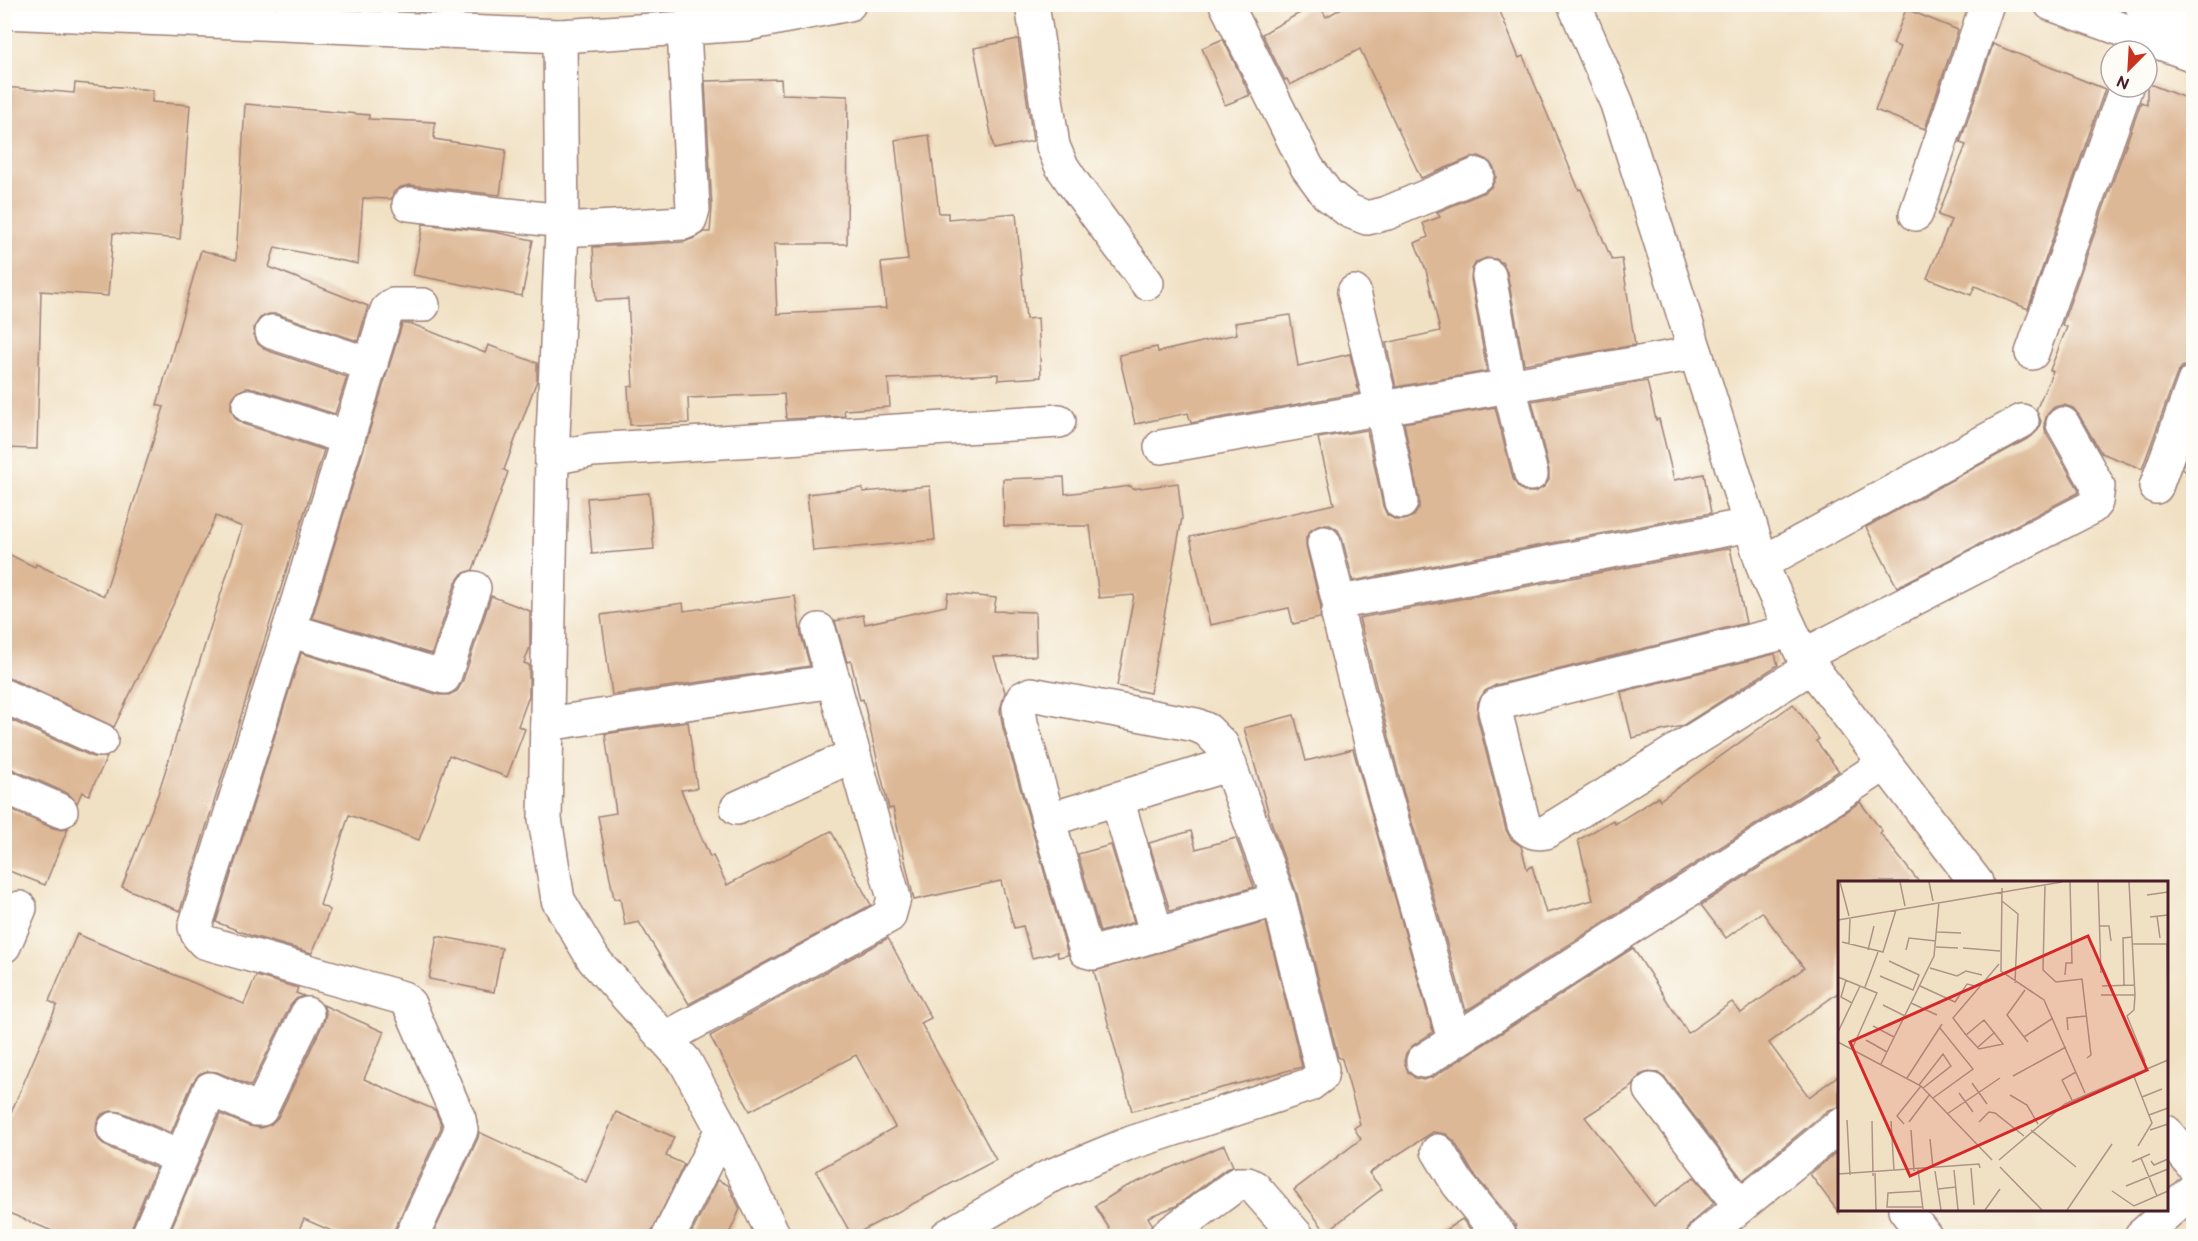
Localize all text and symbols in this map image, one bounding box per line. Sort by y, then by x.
north arrow [2099,39,2159,99]
text: N [2114,70,2133,92]
inset map [1838,881,2168,1211]

